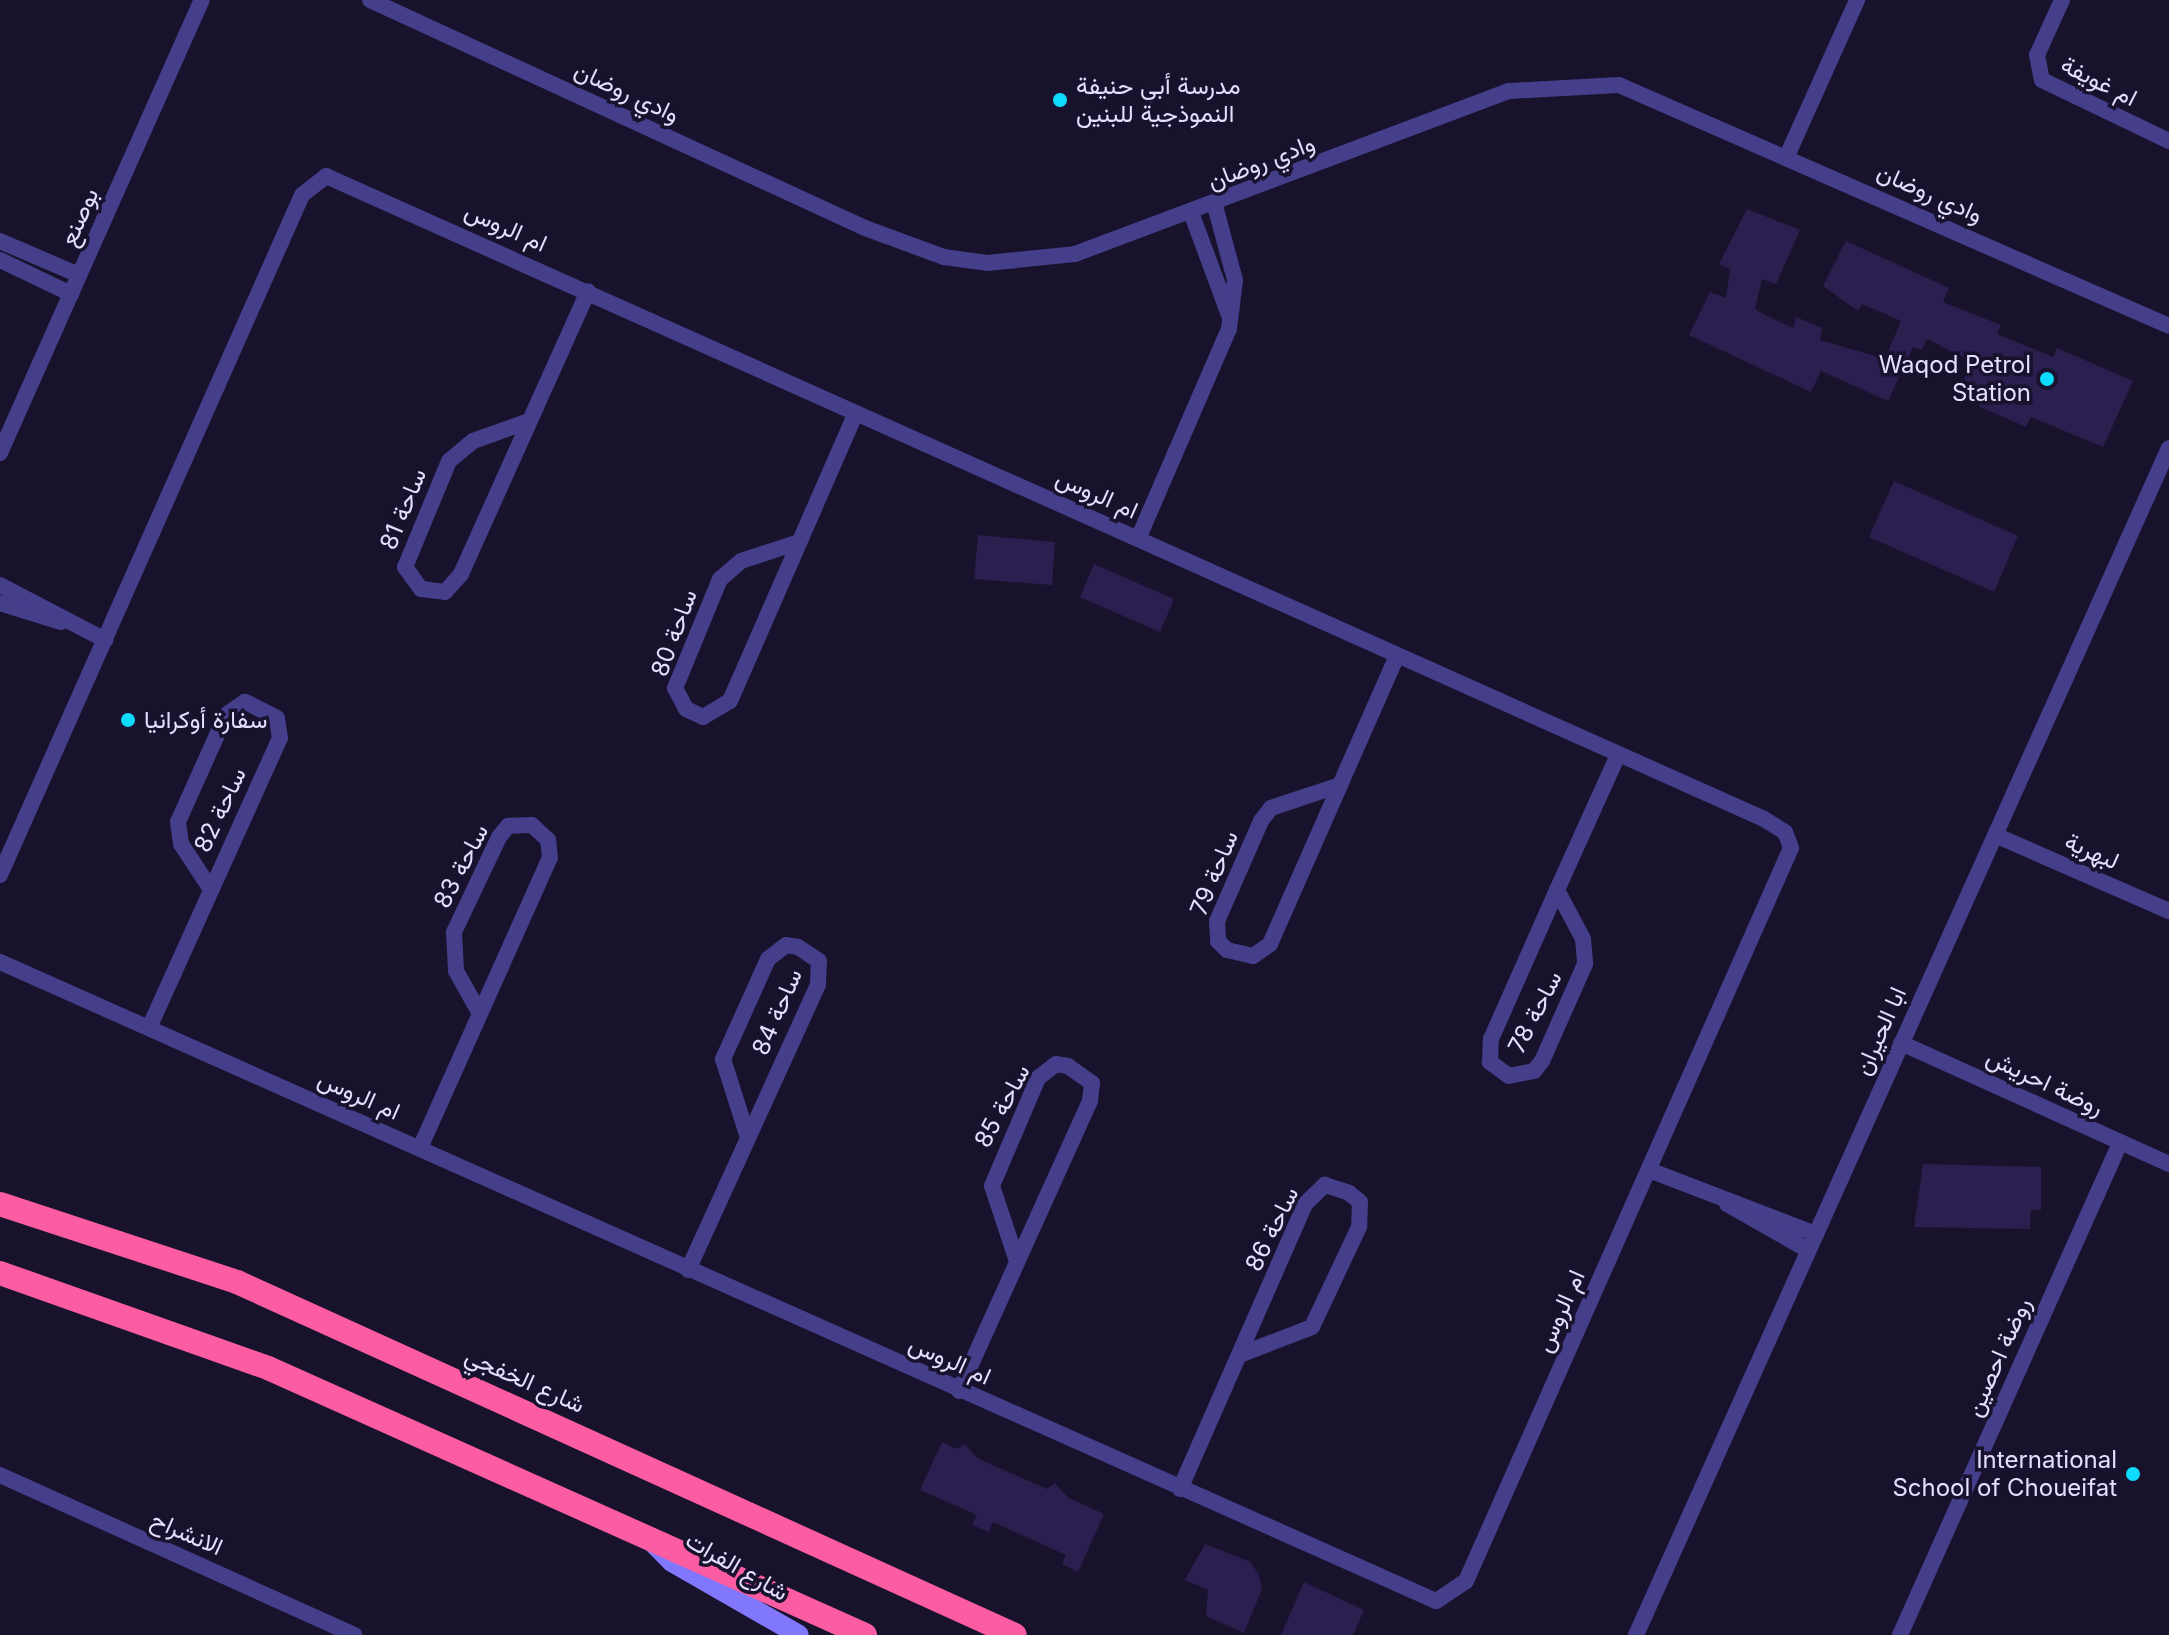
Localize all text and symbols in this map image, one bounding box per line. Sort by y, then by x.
street label: ام غويفة [2056,50,2142,112]
street label: وادي روضان [570,55,684,129]
place label: مدرسة أبي حنيفة النموذجية للبنين [1076,72,1240,128]
marker: مدرسة أبي حنيفة النموذجية للبنين [1051,91,1069,109]
street label: وادي روضان [1203,128,1319,196]
street label: وادي روضان [1873,157,1987,229]
street label: بوصنع [54,184,104,250]
street label: ام الروس [460,196,552,258]
place label: Waqod Petrol Station [1879,351,2031,407]
marker: Waqod Petrol Station [2038,370,2056,388]
street label: ام الروس [1051,463,1143,525]
street label: ساحة 81 [374,464,432,554]
street label: ساحة 80 [645,586,703,680]
place label: سفارة أوكرانيا [144,706,267,734]
marker: سفارة أوكرانيا [119,711,137,729]
street label: ساحة 82 [188,763,252,857]
street label: ساحة 83 [428,819,494,913]
street label: ساحة 79 [1184,826,1244,920]
street label: لبهرية [2060,826,2124,876]
street label: ساحة 84 [746,965,808,1059]
street label: ساحة 78 [1502,966,1568,1058]
street label: ابا الحيران [1848,982,1912,1080]
street label: روضة احريش [1982,1042,2108,1122]
street label: ساحة 85 [968,1060,1036,1152]
street label: ام الروس [313,1064,405,1126]
street label: ساحة 86 [1239,1182,1305,1276]
street label: ام الروس [1529,1265,1591,1357]
street label: روضة احصين [1959,1293,2037,1421]
street label: ام الروس [904,1329,996,1391]
street label: شارع الخفجي [461,1341,589,1419]
place label: International School of Choueifat [1892,1446,2117,1502]
marker: International School of Choueifat [2124,1465,2142,1483]
street label: الانشراح [147,1504,227,1562]
street label: شارع الفرات [681,1525,793,1607]

